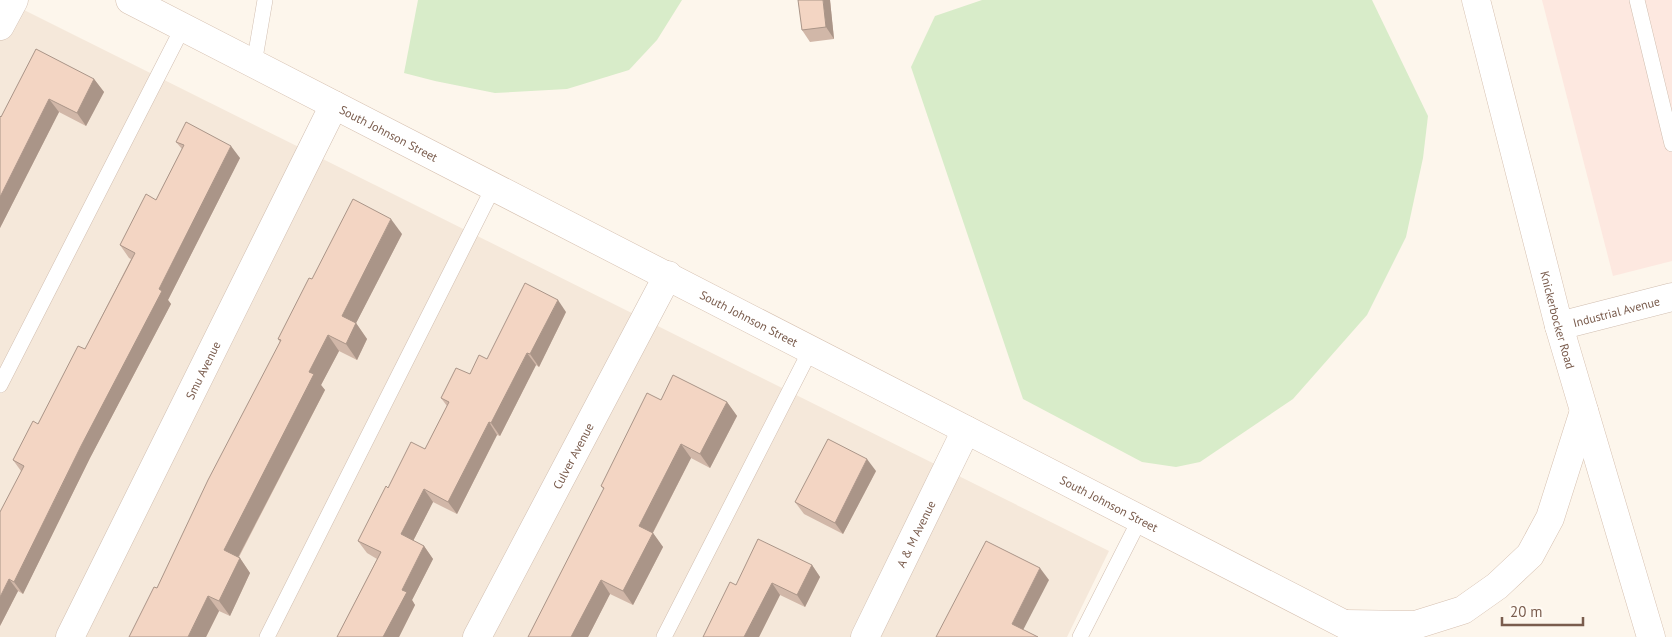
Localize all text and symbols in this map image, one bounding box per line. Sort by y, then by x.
street label: South Johnson Street [337,101,440,164]
street label: Knickerbocker Road [1538,269,1579,370]
street label: South Johnson Street [698,287,801,349]
street label: Industrial Avenue [1571,293,1661,330]
street label: Smu Avenue [182,339,223,402]
street label: Culver Avenue [549,420,596,491]
street label: South Johnson Street [1058,472,1161,535]
street label: A & M Avenue [893,498,938,570]
scale bar [1502,594,1583,626]
text: 20 m [1510,602,1543,621]

